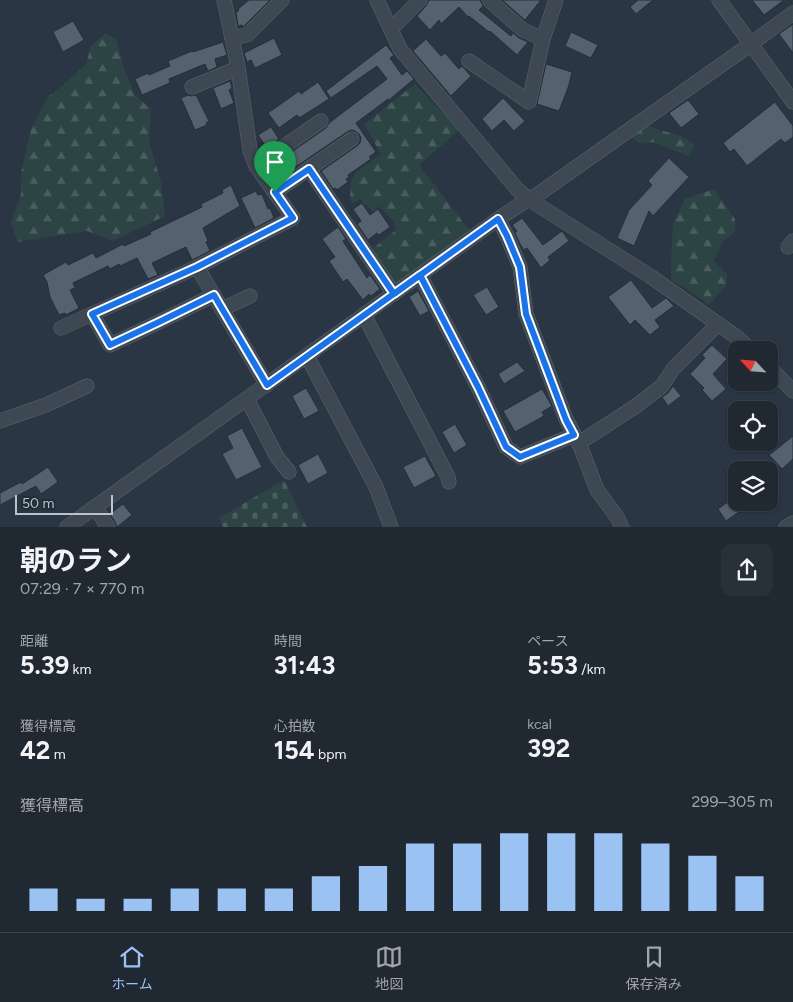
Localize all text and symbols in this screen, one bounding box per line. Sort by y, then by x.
pin [254,141,296,192]
icon: arrive [261,148,289,176]
north arrow [728,341,778,391]
map controls [728,341,778,511]
button: locate [728,401,778,451]
button: layers [728,461,778,511]
scale bar [15,492,112,515]
text: 50 m [22,495,54,512]
text: 朝のラン [20,543,132,577]
button: share [721,544,773,596]
text: 07:29 · 7 × 770 m [20,579,144,598]
text: 距離 [20,633,48,650]
text: 時間 [274,633,302,650]
text: ペース [527,633,569,650]
text: 5.39 [20,650,69,680]
text: 31:43 [274,650,335,680]
text: 5:53 [527,650,578,680]
text: km [69,661,91,678]
text: /km [578,661,605,678]
text: kcal [527,716,552,733]
text: 獲得標高 [20,718,76,735]
text: 心拍数 [274,718,316,735]
text: 392 [527,733,570,763]
text: 42 [20,735,50,765]
text: 154 [274,735,315,765]
text: m [50,746,66,763]
text: bpm [315,746,346,763]
text: 299–305 m [691,792,773,811]
text: 獲得標高 [20,796,84,815]
tab: ホーム [111,943,153,993]
tab: 地図 [375,943,403,993]
tab: 保存済み [626,943,682,993]

